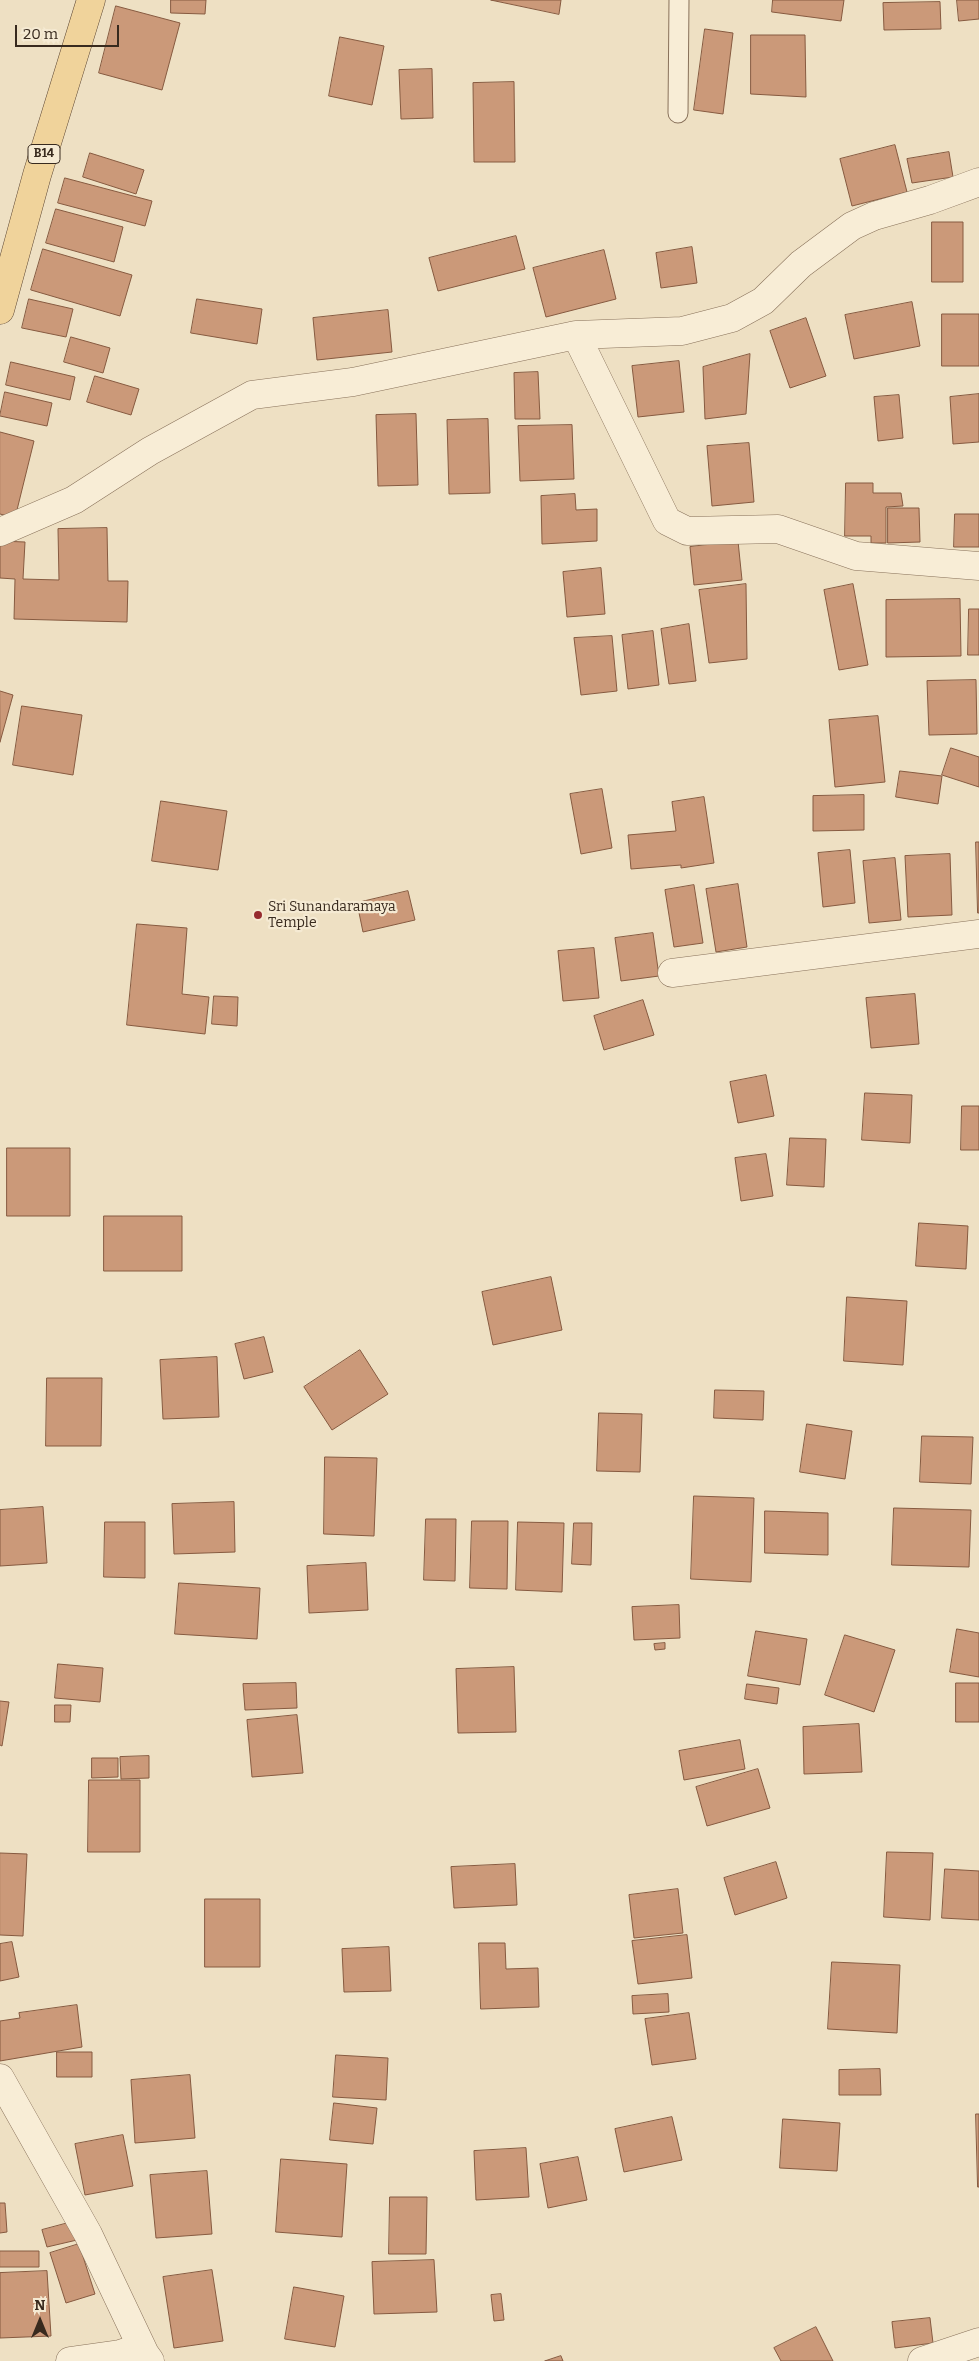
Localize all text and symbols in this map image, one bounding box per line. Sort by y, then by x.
scale bar [18,15,121,47]
text: 20 m [23,25,58,43]
road number: B14 [28,144,60,164]
place label: Sri Sunandaramaya Temple [268,899,396,932]
marker: Sri Sunandaramaya Temple [252,909,264,921]
north arrow [15,2296,65,2346]
text: N [35,2297,45,2314]

